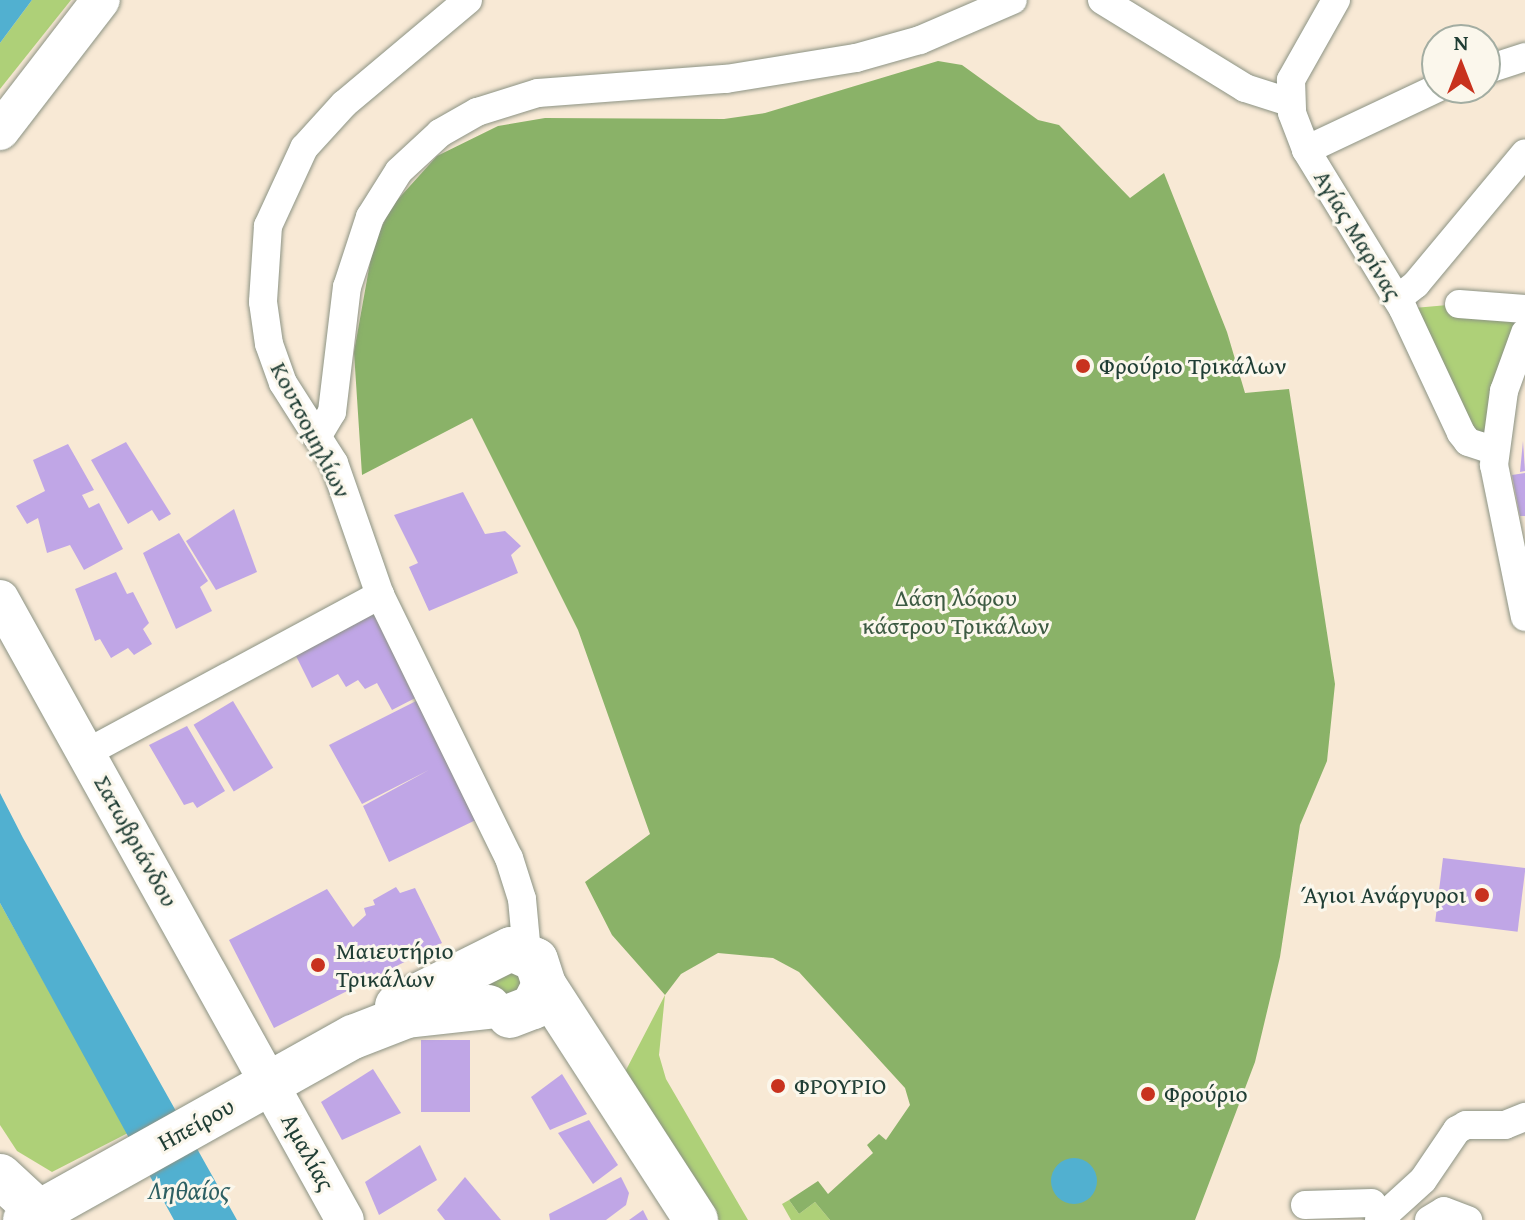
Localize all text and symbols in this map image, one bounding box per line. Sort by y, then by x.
north arrow [1421,24,1501,104]
text: N [1454,26,1468,58]
street label: Αγίας Μαρίνας [1308,165,1408,305]
place label: Φρούριο Τρικάλων [1099,352,1287,380]
street label: Κουτσομηλίων [264,357,358,503]
marker: Φρούριο Τρικάλων [1074,357,1092,375]
park label: Δάση λόφου κάστρου Τρικάλων [862,584,1050,640]
street label: Σατωβριάνδου [88,770,184,912]
place label: Άγιοι Ανάργυροι [1301,881,1466,909]
marker: Άγιοι Ανάργυροι [1473,886,1491,904]
place label: Μαιευτήριο Τρικάλων [336,937,454,993]
marker: Μαιευτήριο Τρικάλων [307,954,329,976]
place label: ΦΡΟΥΡΙΟ [794,1072,886,1100]
marker: ΦΡΟΥΡΙΟ [769,1077,787,1095]
place label: Φρούριο [1164,1080,1248,1108]
marker: Φρούριο [1139,1085,1157,1103]
street label: Ηπείρου [153,1091,239,1157]
street label: Αμαλίας [275,1108,341,1196]
water label: Ληθαίος [148,1174,230,1206]

